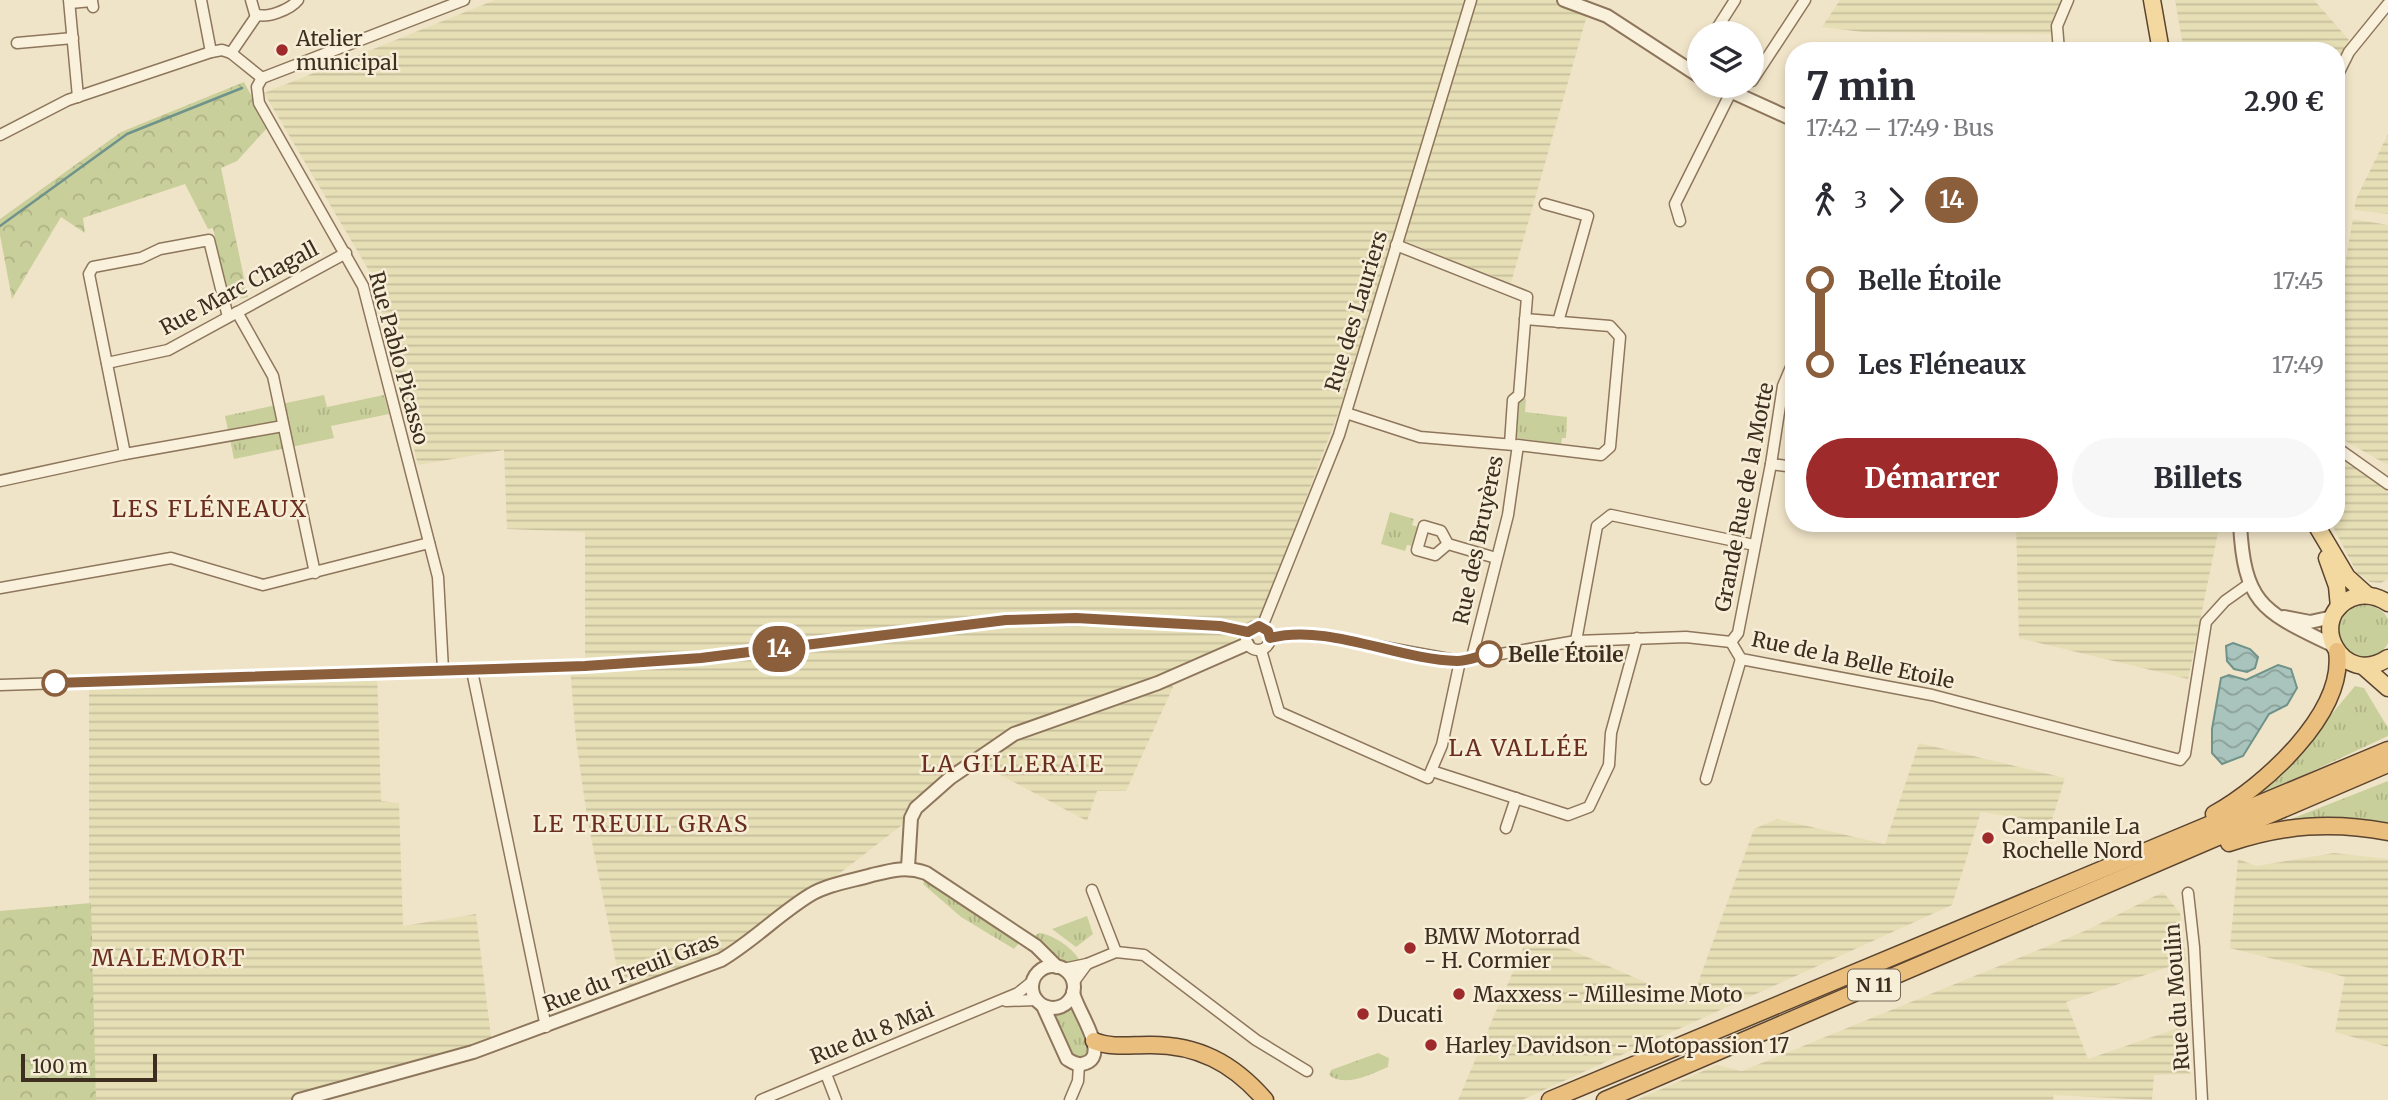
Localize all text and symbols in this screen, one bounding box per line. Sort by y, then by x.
map controls [1687,21,1764,98]
button: layers [1687,21,1764,98]
place label: Atelier municipal [295,25,399,76]
marker: Atelier municipal [274,42,290,58]
text: 7 min [1806,63,1916,110]
text: 2.90 € [2244,85,2324,118]
text: 17:42 – 17:49 · Bus [1806,113,1994,142]
icon: walk [1806,181,1844,219]
icon: forward [1877,181,1915,219]
text: 14 [1939,184,1964,215]
text: 3 [1854,185,1867,214]
street label: Rue des Lauriers [1319,227,1393,395]
street label: Rue Marc Chagall [155,235,323,341]
text: Belle Étoile [1858,264,2001,297]
text: 17:45 [2273,266,2324,295]
street label: Rue Pablo Picasso [363,268,435,448]
text: Les Fléneaux [1858,348,2026,381]
text: 17:49 [2272,350,2324,379]
street label: Grande Rue de la Motte [1709,380,1779,614]
button: Démarrer [1806,438,2058,518]
button: Billets [2072,438,2324,518]
street label: Rue des Bruyères [1447,453,1509,627]
district label: LES FLÉNEAUX [112,494,308,523]
street label: Rue de la Belle Etoile [1749,625,1957,695]
line badge: 14 [748,626,810,672]
text: 14 [766,633,792,664]
place label: Belle Étoile [1508,640,1624,668]
marker: Belle Étoile [1476,641,1502,667]
unlabelled marker [42,670,68,696]
district label: LA VALLÉE [1449,733,1589,762]
district label: LA GILLERAIE [921,749,1105,778]
district label: LE TREUIL GRAS [532,809,750,838]
place label: Campanile La Rochelle Nord [2002,813,2143,864]
marker: Campanile La Rochelle Nord [1980,830,1996,846]
place label: BMW Motorrad - H. Cormier [1424,923,1581,974]
street label: Rue du Moulin [2158,923,2196,1071]
street label: Rue du Treuil Gras [539,926,723,1018]
marker: BMW Motorrad - H. Cormier [1402,940,1418,956]
district label: MALEMORT [92,943,246,972]
road number: N 11 [1848,970,1900,1001]
place label: Maxxess - Millesime Moto [1473,981,1742,1008]
marker: Maxxess - Millesime Moto [1451,986,1467,1002]
street label: Rue du 8 Mai [806,996,938,1070]
place label: Ducati [1377,1001,1443,1028]
marker: Ducati [1355,1006,1371,1022]
place label: Harley Davidson - Motopassion 17 [1445,1032,1789,1059]
marker: Harley Davidson - Motopassion 17 [1423,1037,1439,1053]
scale bar [21,1051,158,1083]
text: 100 m [32,1054,88,1078]

